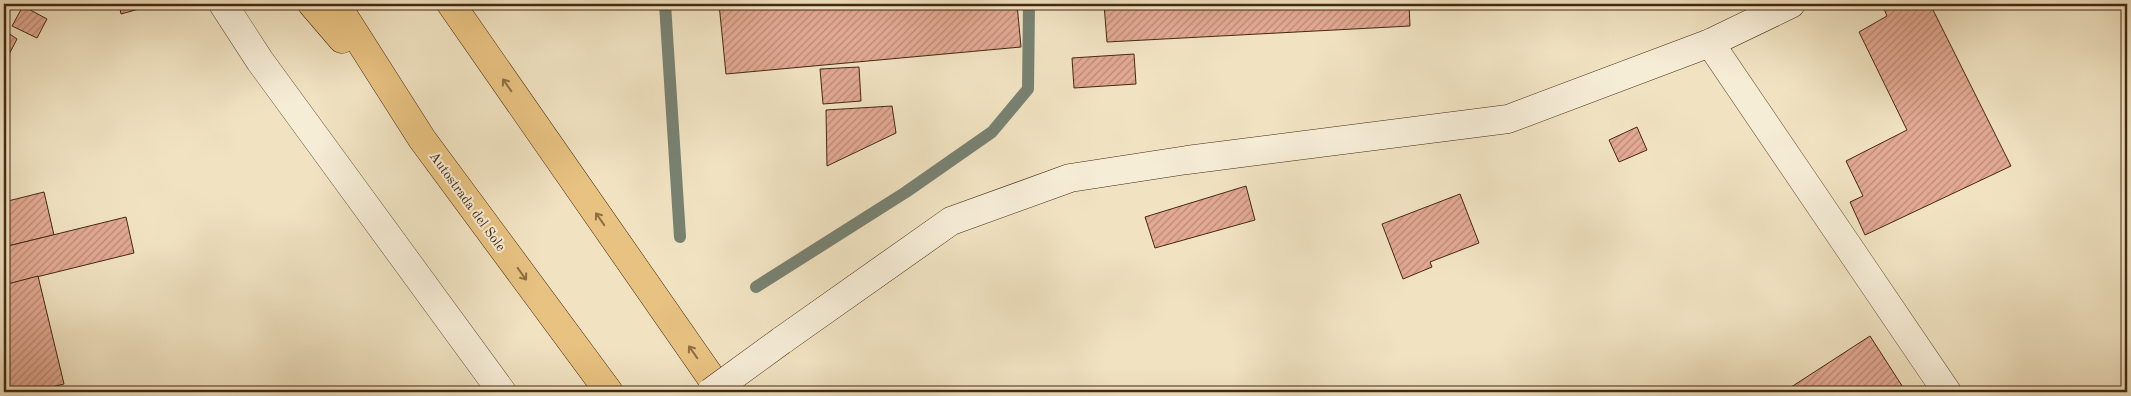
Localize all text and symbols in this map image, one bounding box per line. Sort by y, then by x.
one-way arrow [502,78,512,92]
street label: Autostrada del Sole [427,149,508,254]
one-way arrow [595,212,605,226]
one-way arrow [517,267,527,281]
one-way arrow [688,345,698,359]

